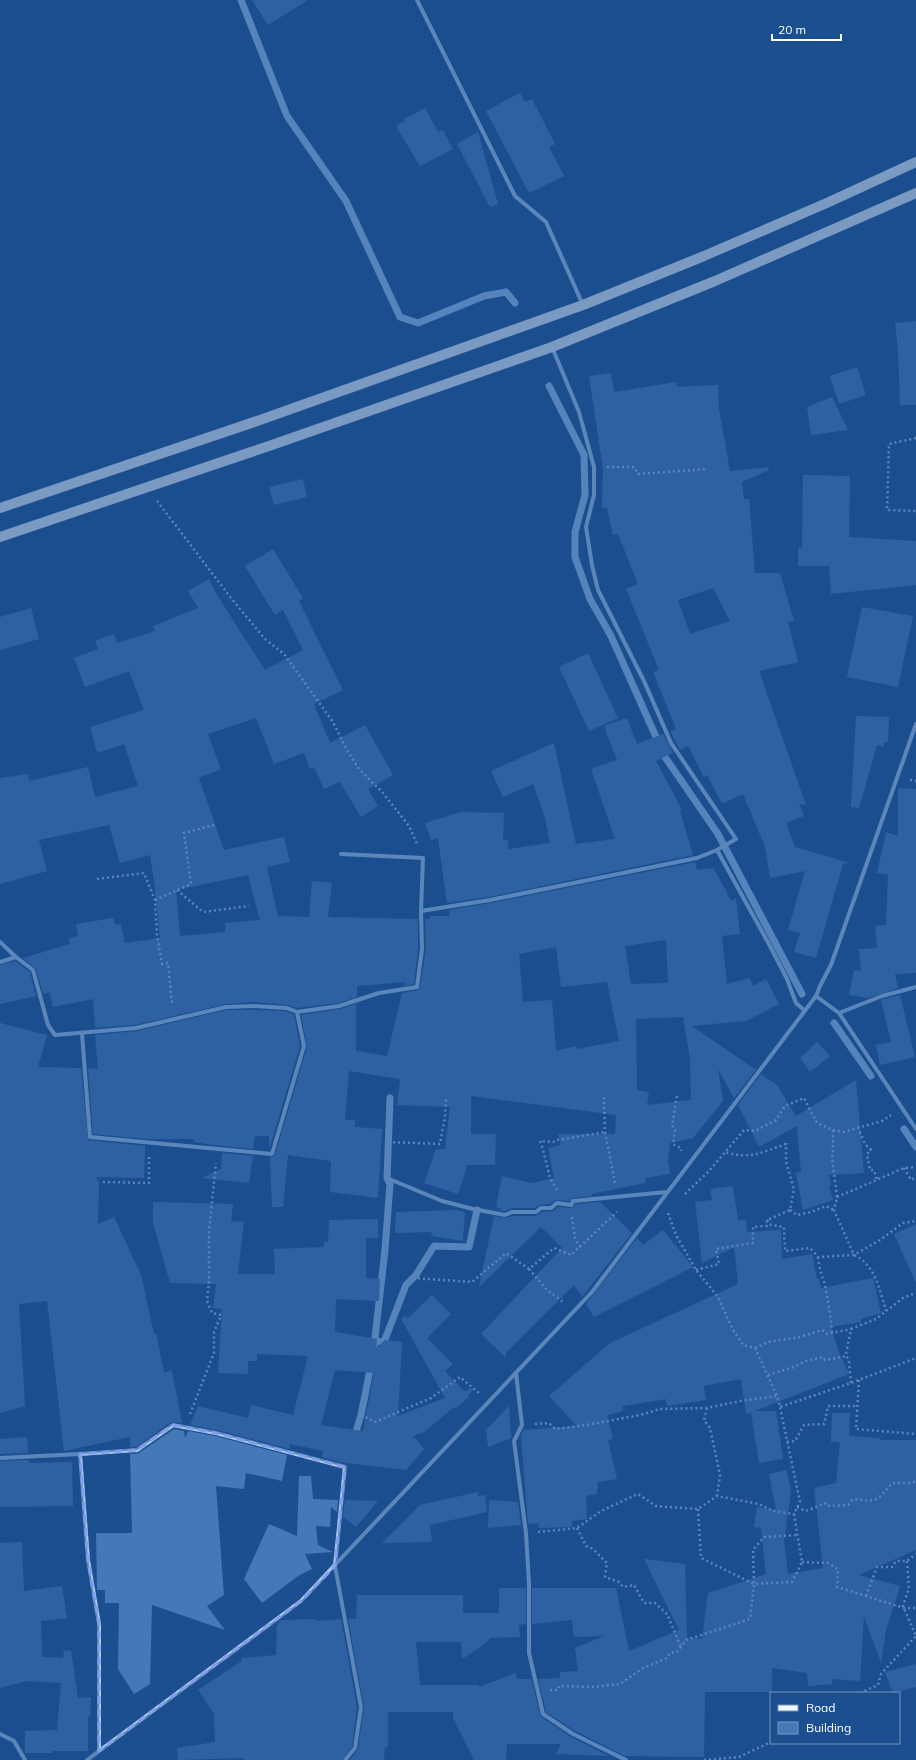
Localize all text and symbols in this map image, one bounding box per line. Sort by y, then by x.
scale bar [772,16,841,42]
text: 20 m [778,22,806,37]
legend [770,1692,900,1744]
text: Road [806,1700,835,1715]
text: Building [806,1720,851,1735]

